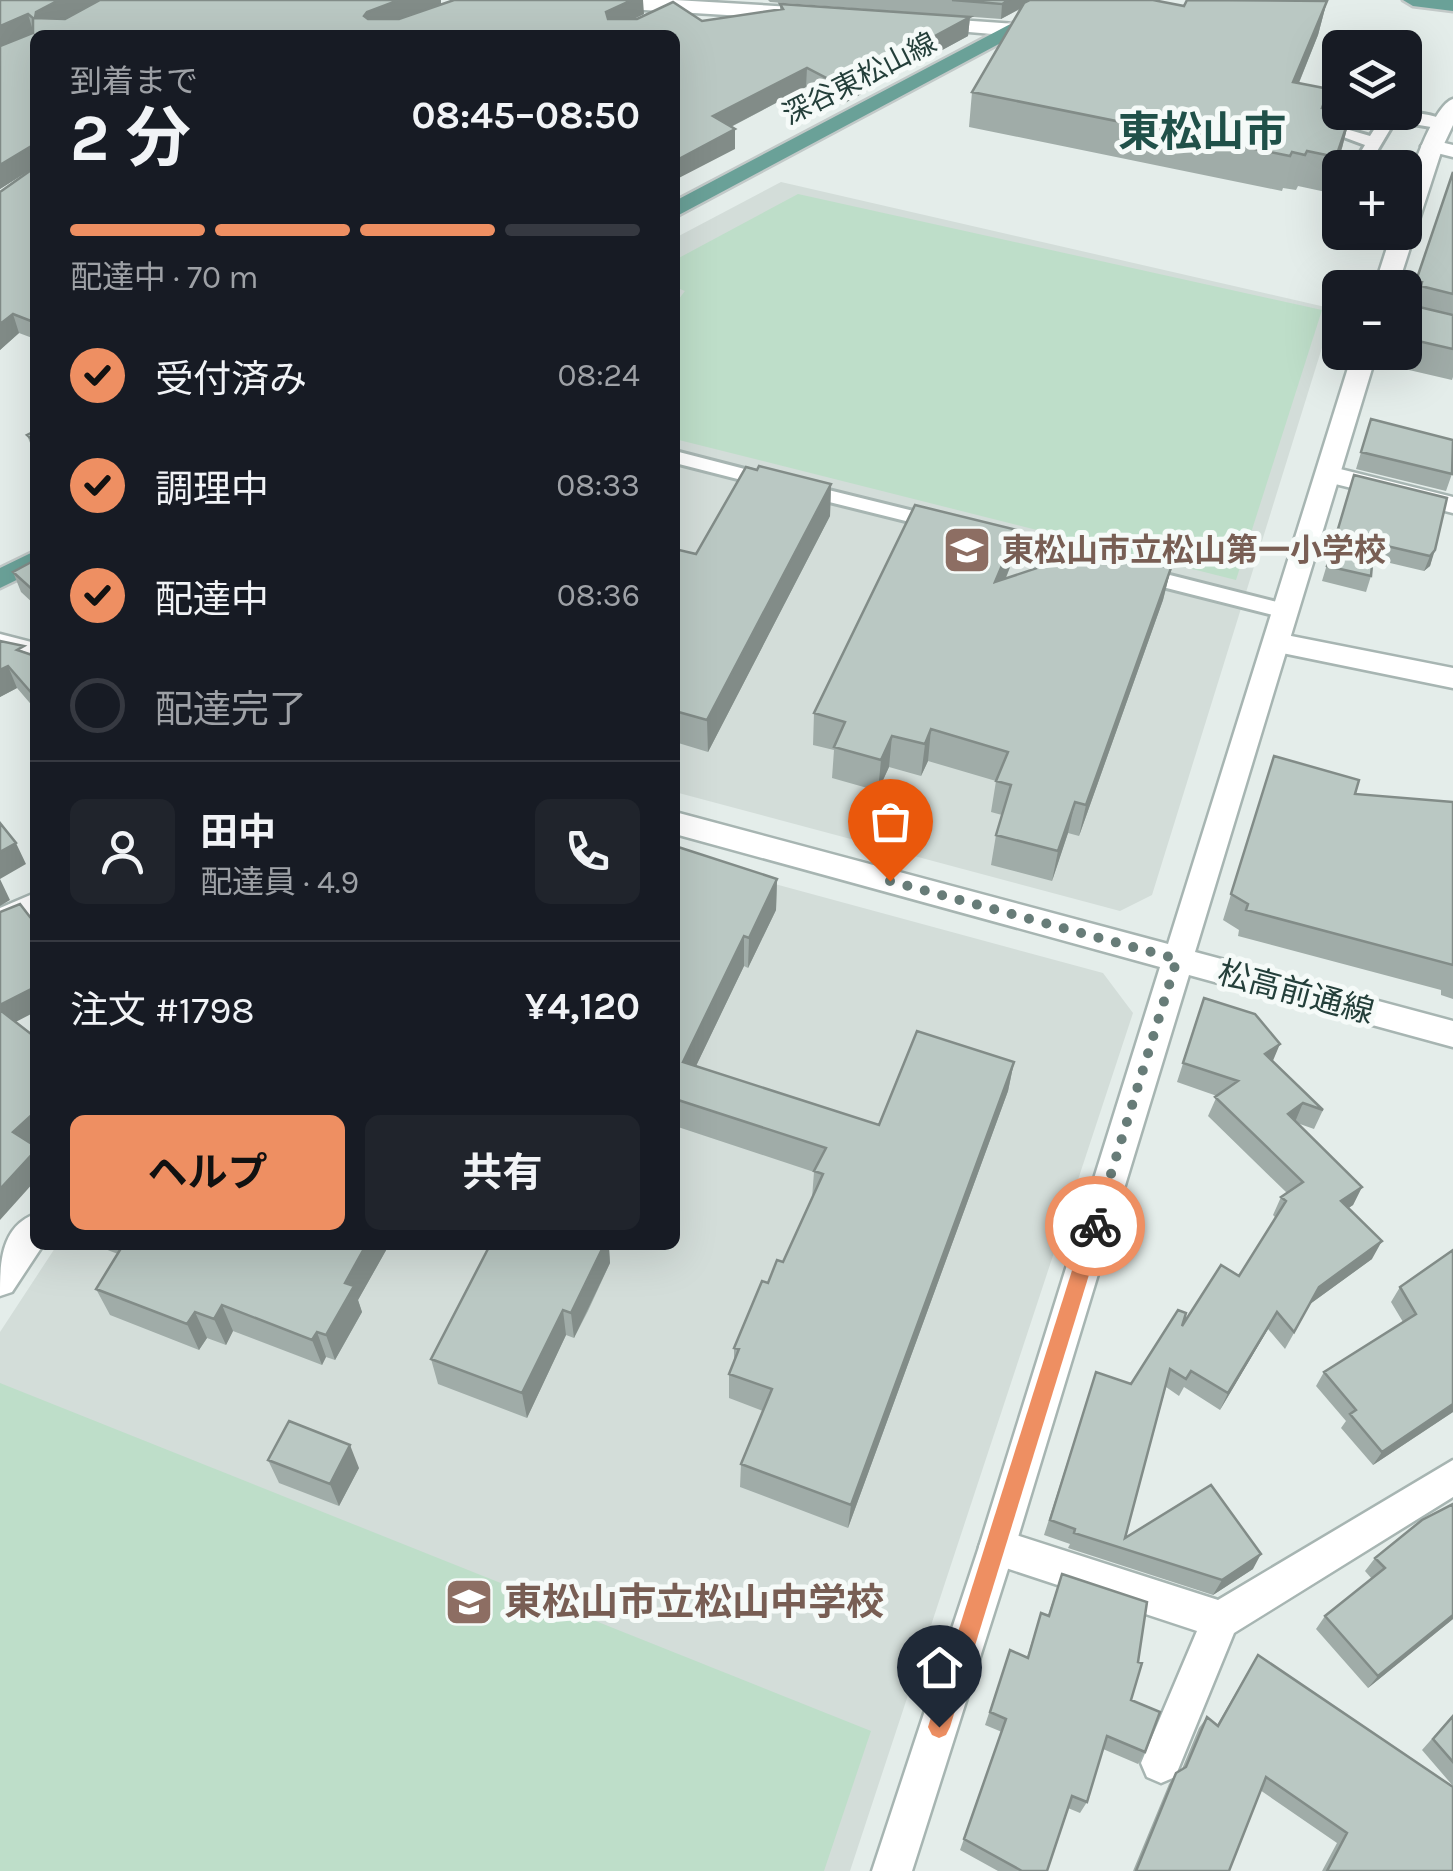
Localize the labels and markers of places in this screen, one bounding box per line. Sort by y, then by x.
school or university icon: 東松山市立松山第一小学校 [941,524,993,576]
place label: 東松山市立松山第一小学校 [1002,532,1386,569]
pin [848,779,933,882]
school or university icon: 東松山市立松山中学校 [443,1576,495,1628]
place label: 東松山市立松山中学校 [504,1580,884,1625]
pin [897,1625,982,1728]

